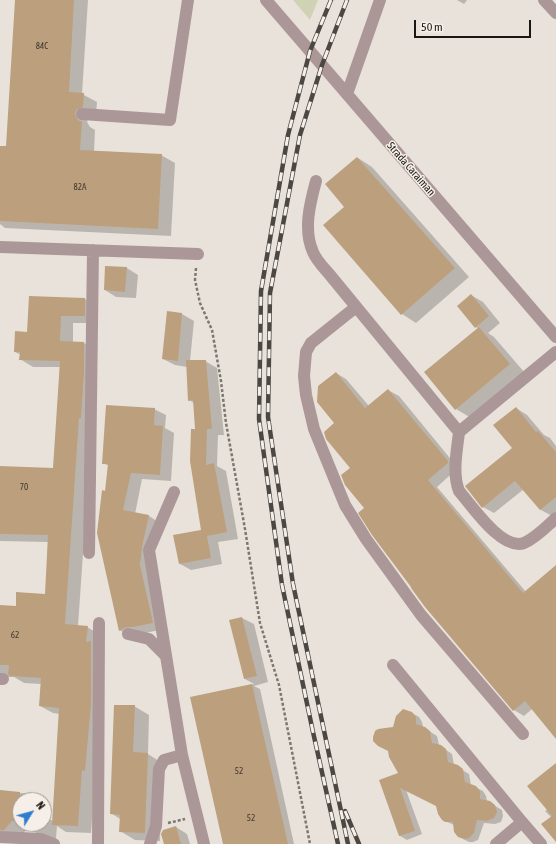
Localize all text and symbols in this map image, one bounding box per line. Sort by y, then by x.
scale bar [416,12,533,38]
text: 50 m [421,20,443,34]
house number: 84C [36,41,48,51]
street label: Strada Caraiman [384,139,438,199]
house number: 82A [74,182,86,192]
house number: 70 [20,482,28,492]
house number: 62 [11,630,19,640]
house number: 52 [235,766,243,776]
north arrow [12,792,52,832]
text: N [34,799,48,812]
house number: 52 [247,813,255,823]

